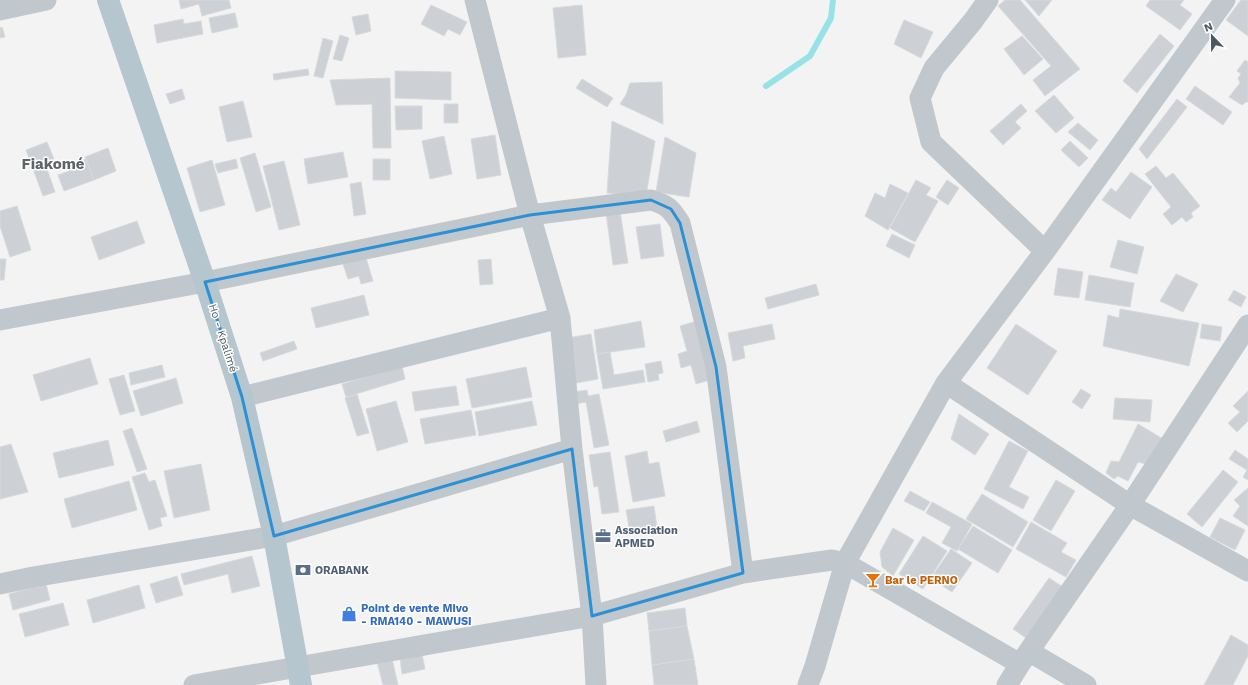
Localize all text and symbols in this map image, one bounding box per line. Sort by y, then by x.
north arrow [1192,16,1232,56]
text: N [1202,20,1215,35]
district label: Fiakomé [22,155,85,173]
street label: Ho - Kpalimé [206,302,240,374]
place label: Association APMED [615,524,678,550]
office icon: Association APMED [594,527,612,545]
bank icon: ORABANK [294,561,312,579]
place label: ORABANK [315,564,369,577]
bar icon: Bar le PERNO [864,571,882,589]
place label: Bar le PERNO [885,574,958,587]
place label: Point de vente Mivo - RMA140 - MAWUSI [361,602,472,628]
shop icon: Point de vente Mivo - RMA140 - MAWUSI [340,605,358,623]

